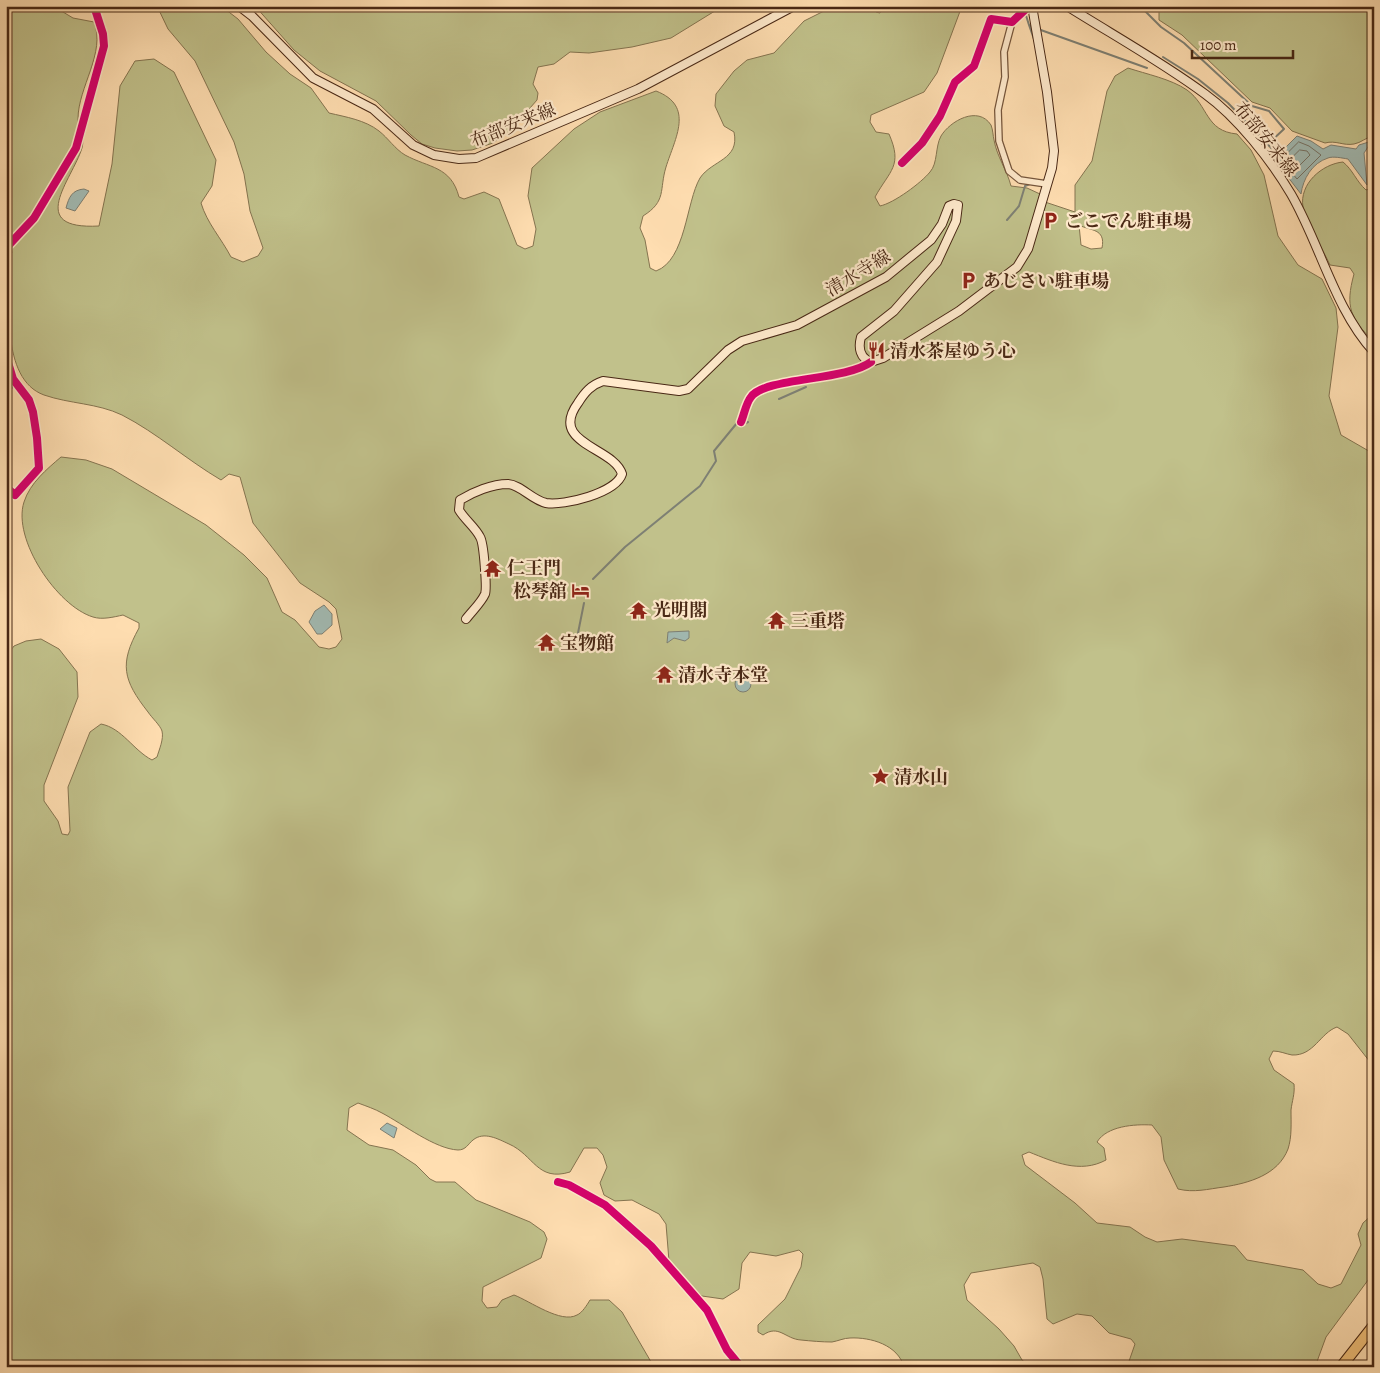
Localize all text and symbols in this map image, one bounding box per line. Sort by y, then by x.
scale bar [1192,28,1294,60]
text: 100 m [1200,35,1237,55]
street label: 布部安来線 [1228,96,1304,182]
street label: 布部安来線 [467,97,559,153]
place label: ごこでん駐車場 [1065,209,1191,233]
parking icon: ごこでん駐車場 [1041,211,1061,231]
street label: 清水寺線 [821,244,895,302]
place label: あじさい駐車場 [983,269,1109,293]
parking icon: あじさい駐車場 [959,271,979,291]
place label: 清水茶屋ゆう心 [890,339,1016,363]
restaurant icon: 清水茶屋ゆう心 [866,341,886,361]
place label: 仁王門 [507,556,561,580]
temple icon: 仁王門 [483,558,503,578]
place label: 松琴舘 [513,579,567,603]
hotel icon: 松琴舘 [571,581,591,601]
place label: 光明閣 [653,598,707,622]
temple icon: 光明閣 [629,600,649,620]
place label: 三重塔 [791,609,845,633]
temple icon: 三重塔 [767,611,787,631]
place label: 宝物館 [560,631,614,655]
temple icon: 宝物館 [536,633,556,653]
place label: 清水寺本堂 [678,663,768,687]
temple icon: 清水寺本堂 [654,665,674,685]
place label: 清水山 [894,765,948,789]
place icon: 清水山 [870,767,890,787]

